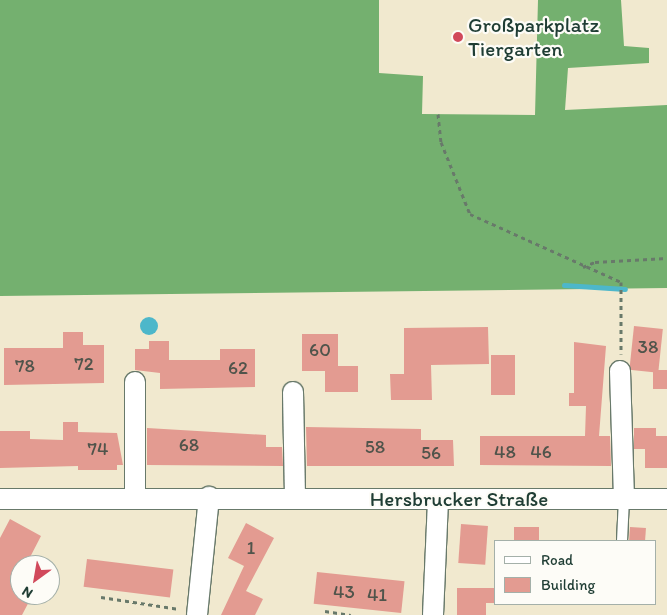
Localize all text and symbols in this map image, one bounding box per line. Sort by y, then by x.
place label: Großparkplatz Tiergarten [468,12,599,62]
marker: Großparkplatz Tiergarten [452,31,464,43]
house number: 38 [638,336,658,358]
house number: 60 [309,339,331,361]
house number: 72 [74,353,94,375]
house number: 78 [15,355,35,377]
house number: 62 [228,357,248,379]
house number: 68 [179,434,199,456]
house number: 58 [365,436,385,458]
house number: 74 [88,438,108,460]
house number: 48 [494,441,516,463]
house number: 46 [530,441,552,463]
house number: 56 [421,442,441,464]
street label: Hersbrucker Straße [370,486,548,512]
house number: 1 [247,537,255,559]
legend [494,540,657,605]
text: Road [541,551,573,569]
north arrow [10,555,60,605]
text: Building [541,576,595,594]
house number: 43 [333,581,355,603]
text: N [19,583,36,602]
house number: 41 [367,584,387,606]

